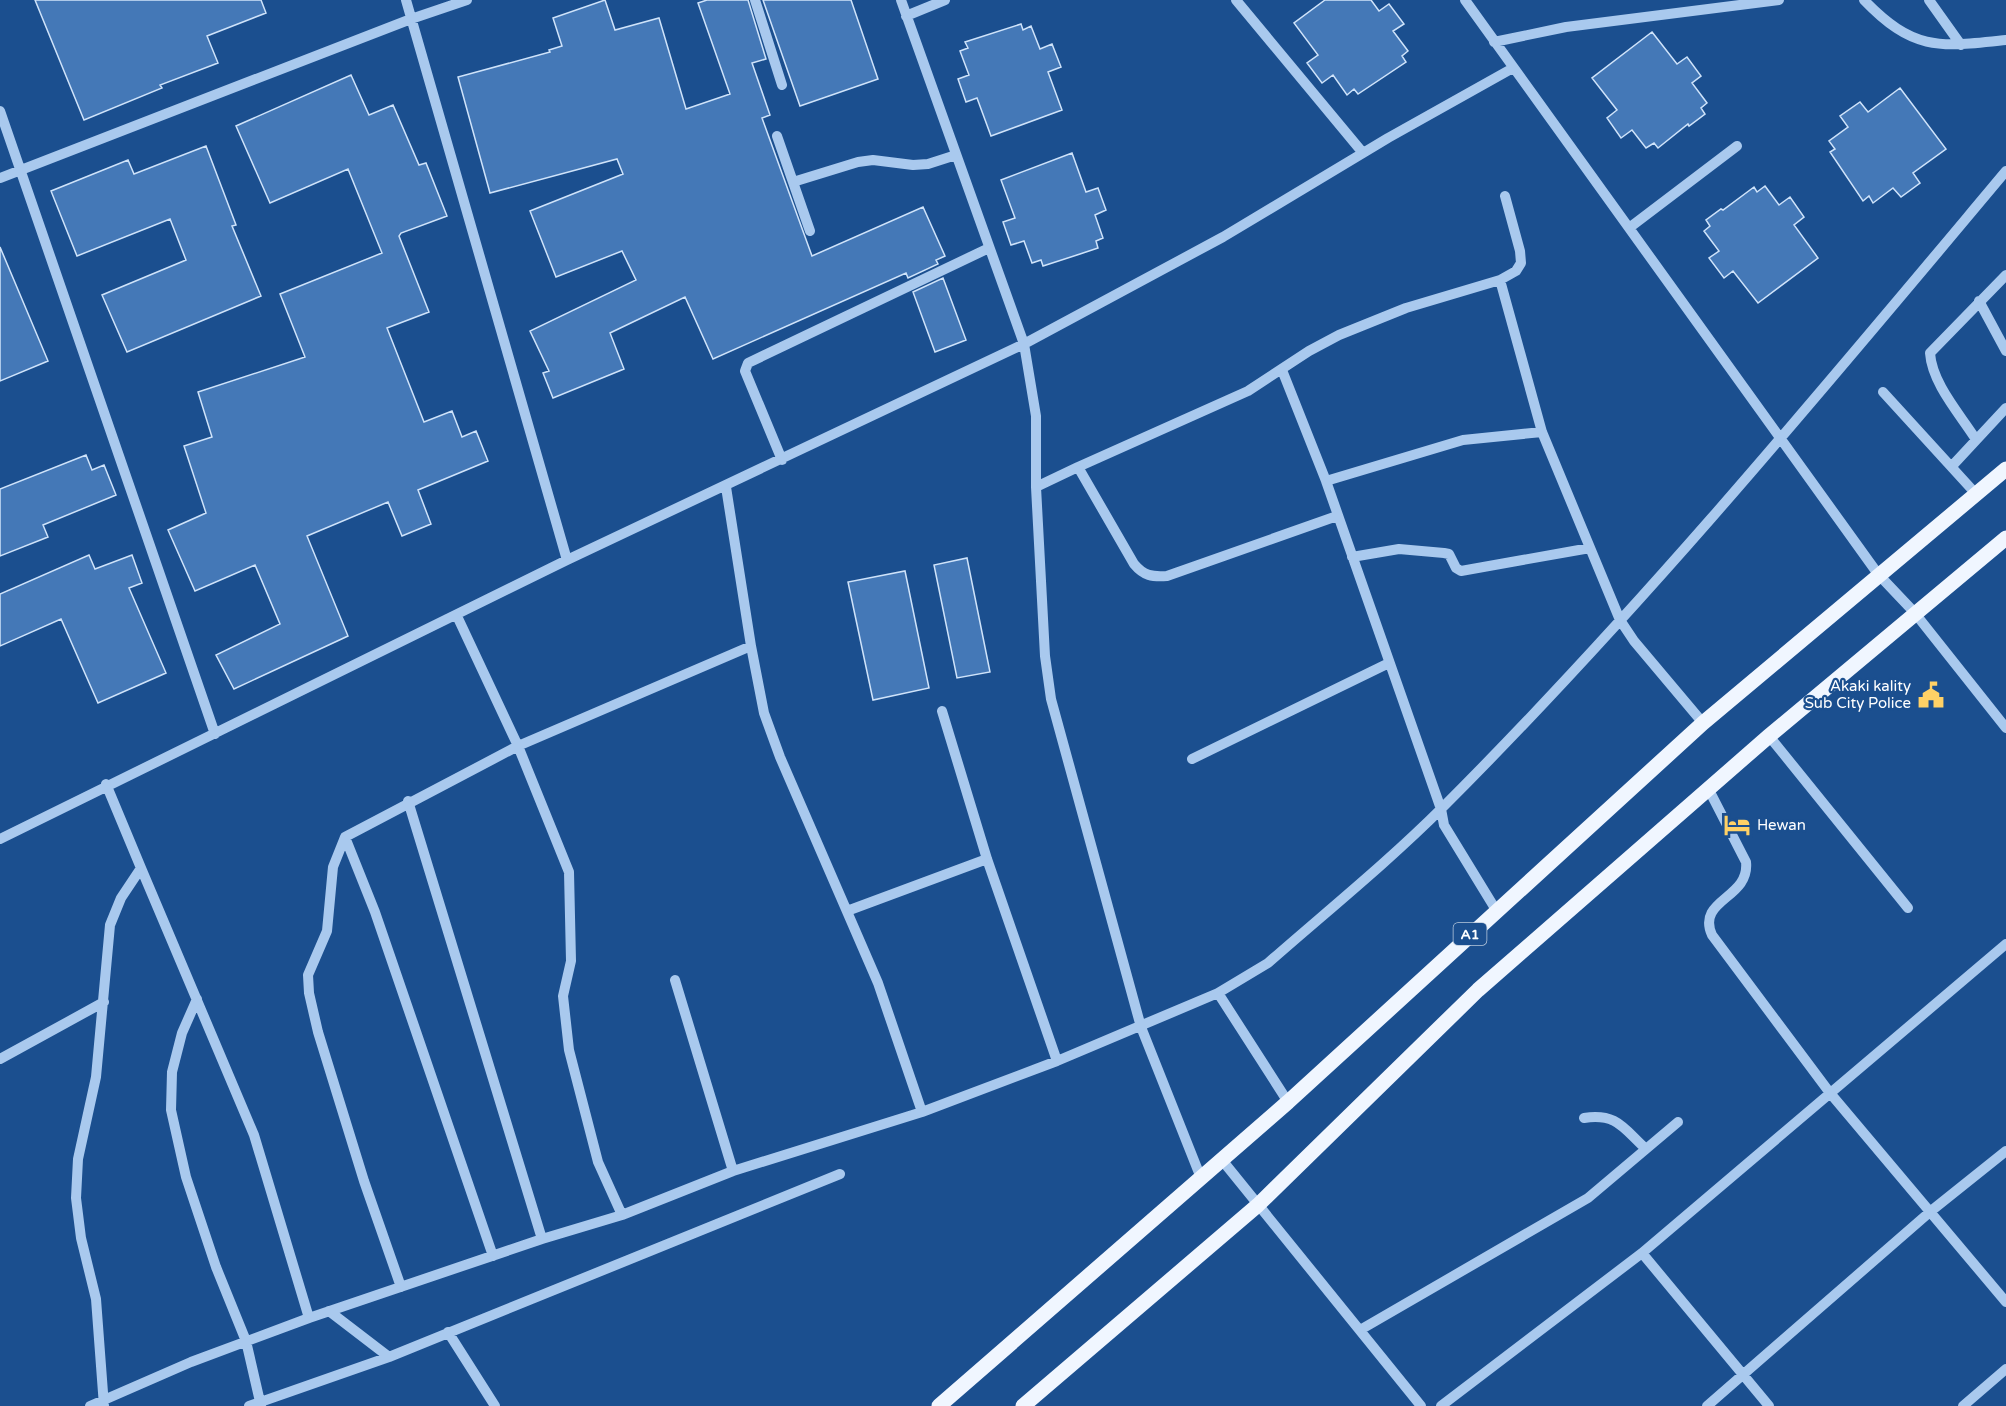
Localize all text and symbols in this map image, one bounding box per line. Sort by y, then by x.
place label: Akaki kality Sub City Police [1805,677,1911,712]
public building icon: Akaki kality Sub City Police [1916,680,1946,710]
hotel icon: Hewan [1722,810,1752,840]
place label: Hewan [1757,816,1806,834]
road number: A1 [1454,923,1486,945]

